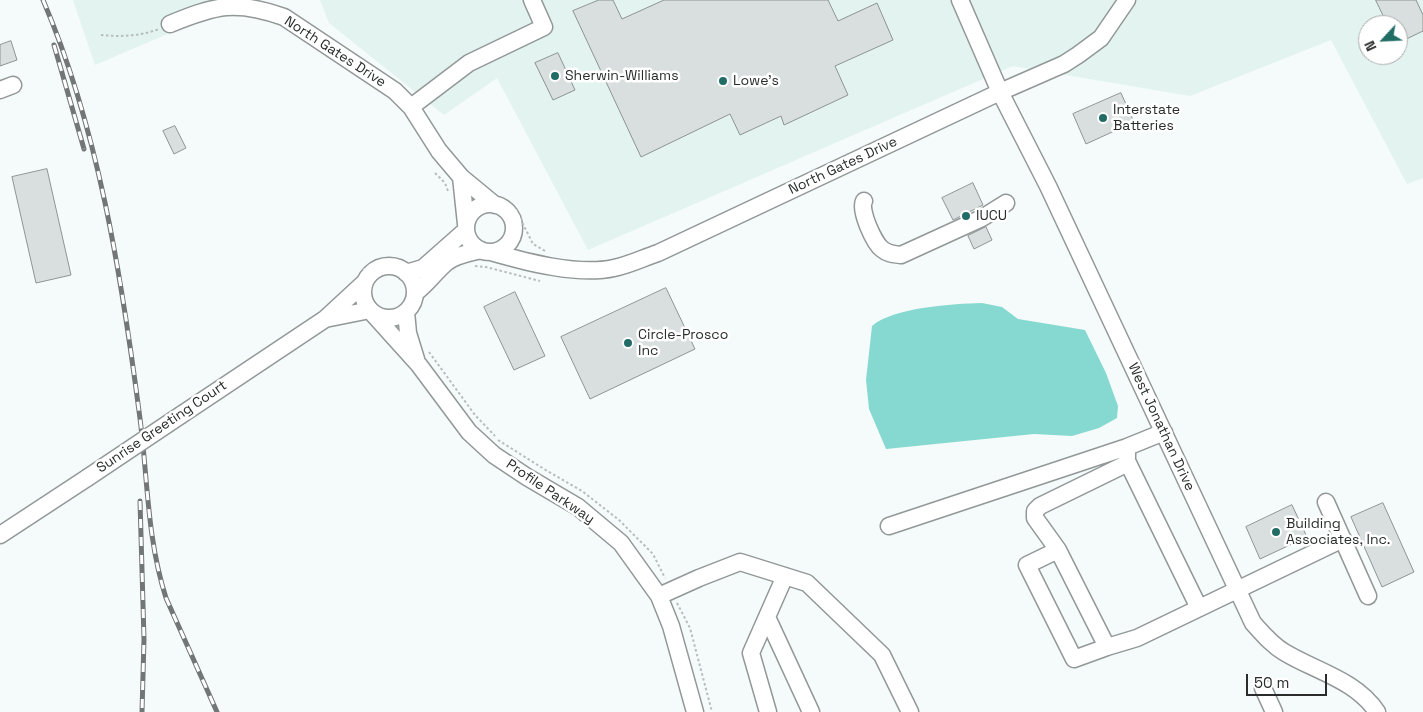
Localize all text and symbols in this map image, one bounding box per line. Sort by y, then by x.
street label: North Gates Drive [281,13,389,91]
north arrow [1358,15,1408,65]
text: N [1360,38,1380,54]
place label: Sherwin-Williams [565,68,679,84]
marker: Sherwin-Williams [549,70,561,82]
place label: Lowe's [733,73,779,89]
marker: Lowe's [717,75,729,87]
place label: Interstate Batteries [1113,102,1180,134]
marker: Interstate Batteries [1097,112,1109,124]
street label: North Gates Drive [786,134,900,198]
place label: IUCU [976,208,1007,224]
marker: IUCU [960,210,972,222]
place label: Circle-Prosco Inc [638,327,728,360]
marker: Circle-Prosco Inc [622,337,634,349]
street label: West Jonathan Drive [1124,360,1198,494]
street label: Sunrise Greeting Court [94,377,230,477]
street label: Profile Parkway [503,456,597,528]
place label: Building Associates, Inc. [1286,516,1390,548]
marker: Building Associates, Inc. [1270,526,1282,538]
scale bar [1248,664,1329,696]
text: 50 m [1254,673,1289,692]

